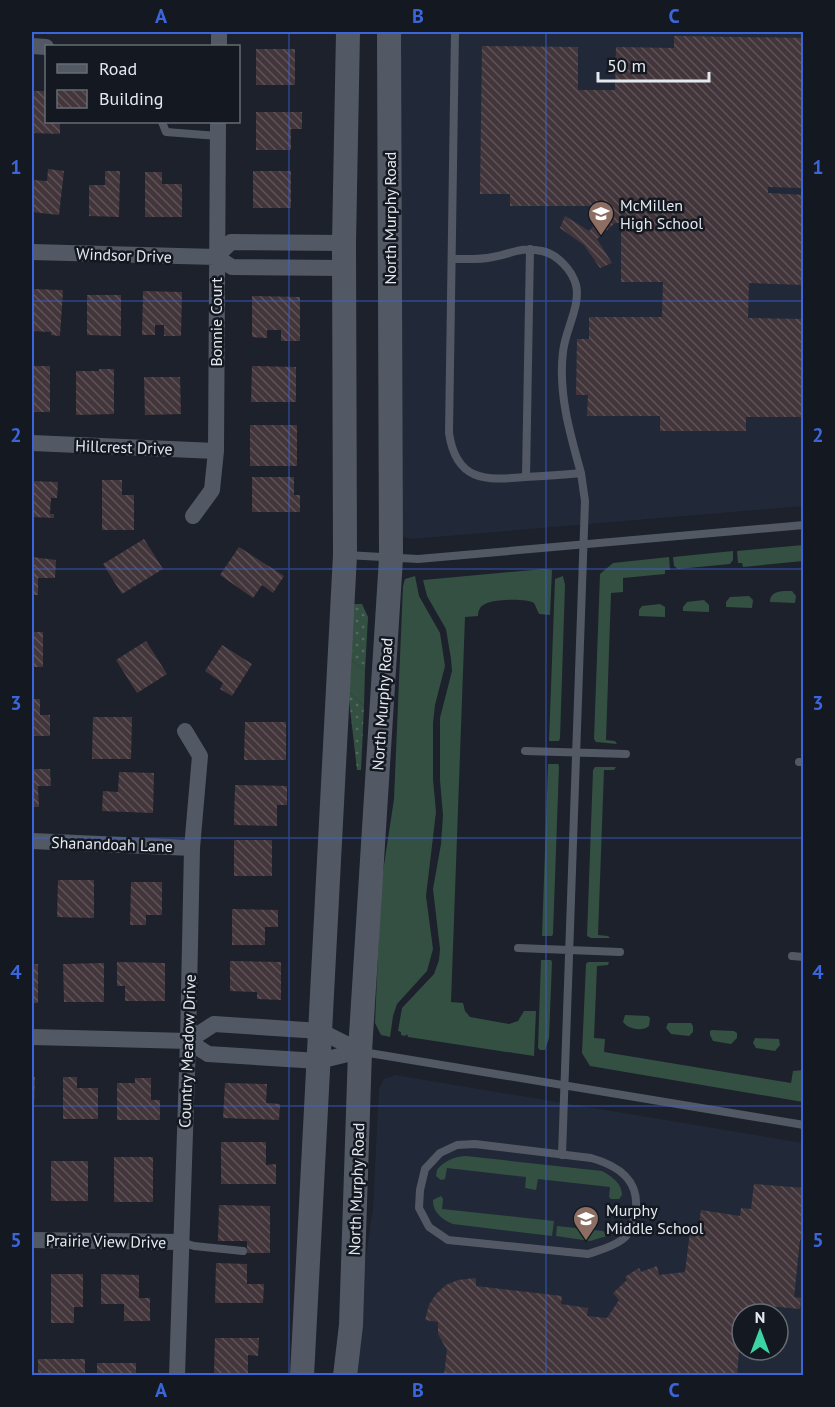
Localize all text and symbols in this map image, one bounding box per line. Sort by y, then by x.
text: A [155,3,168,29]
text: B [412,3,424,29]
text: C [668,3,680,29]
legend [45,45,240,123]
scale bar [598,45,709,83]
text: 50 m [607,54,646,77]
text: Road [99,57,137,80]
text: Building [99,87,163,110]
street label: North Murphy Road [380,152,400,284]
text: 1 [10,154,22,180]
text: 1 [812,154,824,180]
place label: McMillen High School [620,195,703,233]
school or university icon: McMillen High School [586,199,616,237]
street label: Windsor Drive [76,243,172,267]
street label: Bonnie Court [206,277,226,367]
text: 2 [10,422,22,448]
text: 2 [812,422,824,448]
street label: Hillcrest Drive [75,435,173,459]
street label: North Murphy Road [367,637,397,771]
text: 3 [10,690,22,716]
text: 3 [812,690,824,716]
street label: Shanandoah Lane [51,832,173,856]
text: 4 [10,959,22,985]
text: 4 [812,959,824,985]
street label: Country Meadow Drive [174,974,200,1128]
street label: North Murphy Road [344,1122,368,1256]
place label: Murphy Middle School [606,1200,704,1238]
school or university icon: Murphy Middle School [571,1204,601,1242]
text: 5 [10,1227,22,1253]
text: 5 [812,1227,824,1253]
street label: Prairie View Drive [46,1230,166,1252]
north arrow [730,1302,790,1362]
text: N [755,1307,765,1327]
text: A [155,1377,168,1403]
text: B [412,1377,424,1403]
text: C [668,1377,680,1403]

